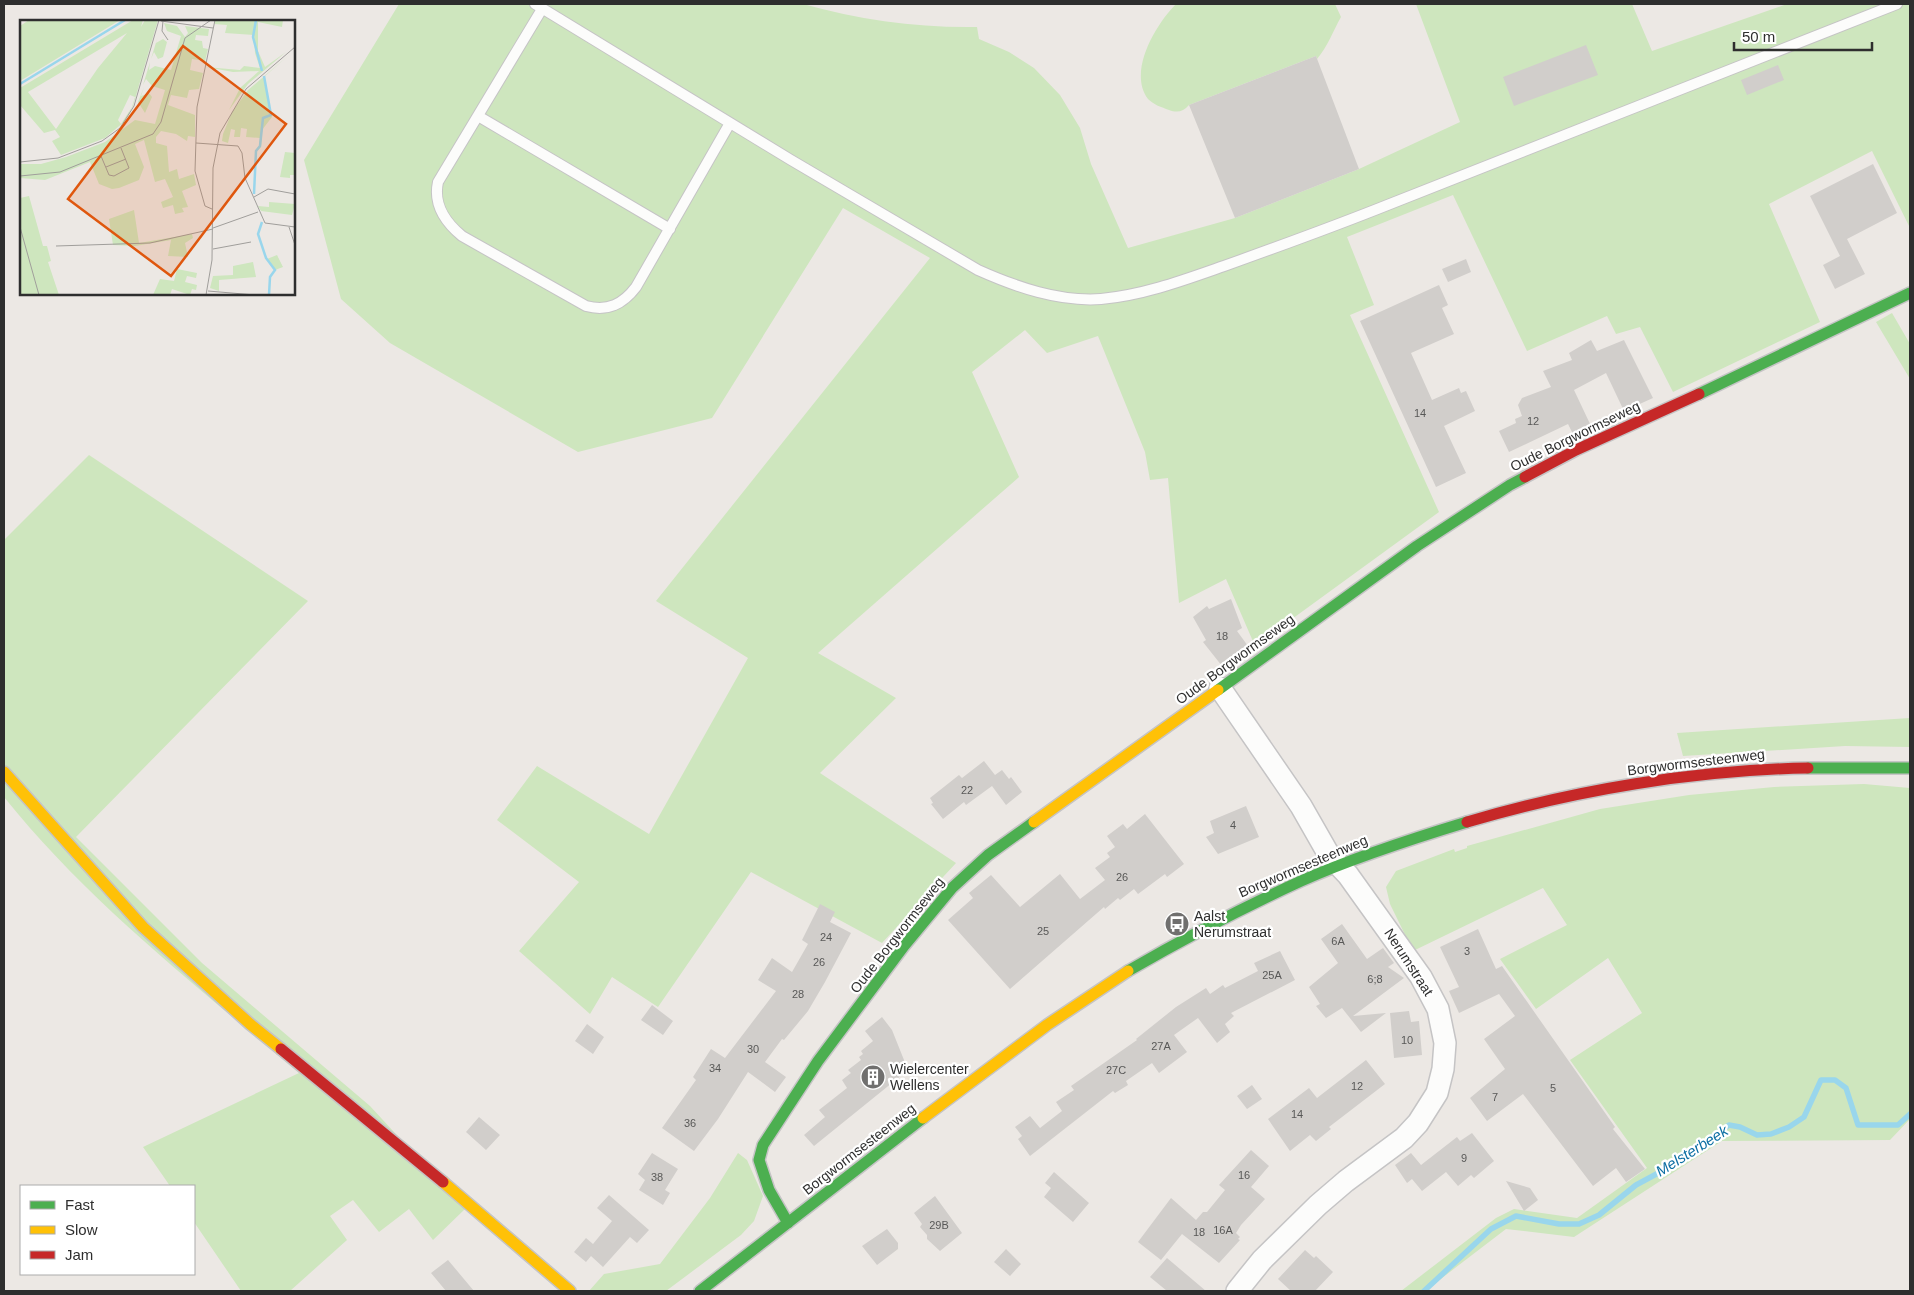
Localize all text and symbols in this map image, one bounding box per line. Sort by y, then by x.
inset map [20,20,295,295]
scale bar [1734,20,1872,52]
text: 50 m [1742,28,1775,45]
street label: Oude Borgwormseweg [1507,398,1643,474]
house number: 14 [1414,407,1426,419]
house number: 12 [1527,415,1539,427]
street label: Oude Borgwormseweg [1173,611,1297,707]
house number: 18 [1216,630,1228,642]
street label: Borgwormsesteenweg [1626,746,1766,778]
house number: 22 [961,784,973,796]
house number: 4 [1230,819,1236,831]
street label: Borgwormsesteenweg [1236,832,1370,900]
house number: 26 [1116,871,1128,883]
street label: Oude Borgwormseweg [847,874,947,996]
place label: Aalst Nerumstraat [1194,908,1271,940]
bus stop icon: Aalst Nerumstraat [1164,911,1190,937]
house number: 25 [1037,925,1049,937]
street label: Nerumstraat [1381,925,1437,999]
house number: 24 [820,931,832,943]
house number: 6A [1331,935,1345,947]
house number: 3 [1464,945,1470,957]
house number: 26 [813,956,825,968]
house number: 25A [1262,969,1282,981]
house number: 6;8 [1367,973,1383,985]
house number: 28 [792,988,804,1000]
house number: 10 [1401,1034,1413,1046]
house number: 27A [1151,1040,1171,1052]
house number: 30 [747,1043,759,1055]
place label: Wielercenter Wellens [890,1061,969,1093]
house number: 34 [709,1062,721,1074]
building icon: Wielercenter Wellens [860,1064,886,1090]
house number: 27C [1106,1064,1126,1076]
house number: 12 [1351,1080,1363,1092]
house number: 5 [1550,1082,1556,1094]
house number: 7 [1492,1091,1498,1103]
street label: Borgwormsesteenweg [799,1100,919,1198]
house number: 14 [1291,1108,1303,1120]
house number: 36 [684,1117,696,1129]
water label: Melsterbeek [1653,1121,1732,1179]
house number: 9 [1461,1152,1467,1164]
house number: 16 [1238,1169,1250,1181]
house number: 38 [651,1171,663,1183]
legend [20,1185,195,1275]
text: Fast [65,1196,95,1213]
house number: 29B [929,1219,949,1231]
text: Slow [65,1221,98,1238]
house number: 16A [1213,1224,1233,1236]
house number: 18 [1193,1226,1205,1238]
text: Jam [65,1246,93,1263]

